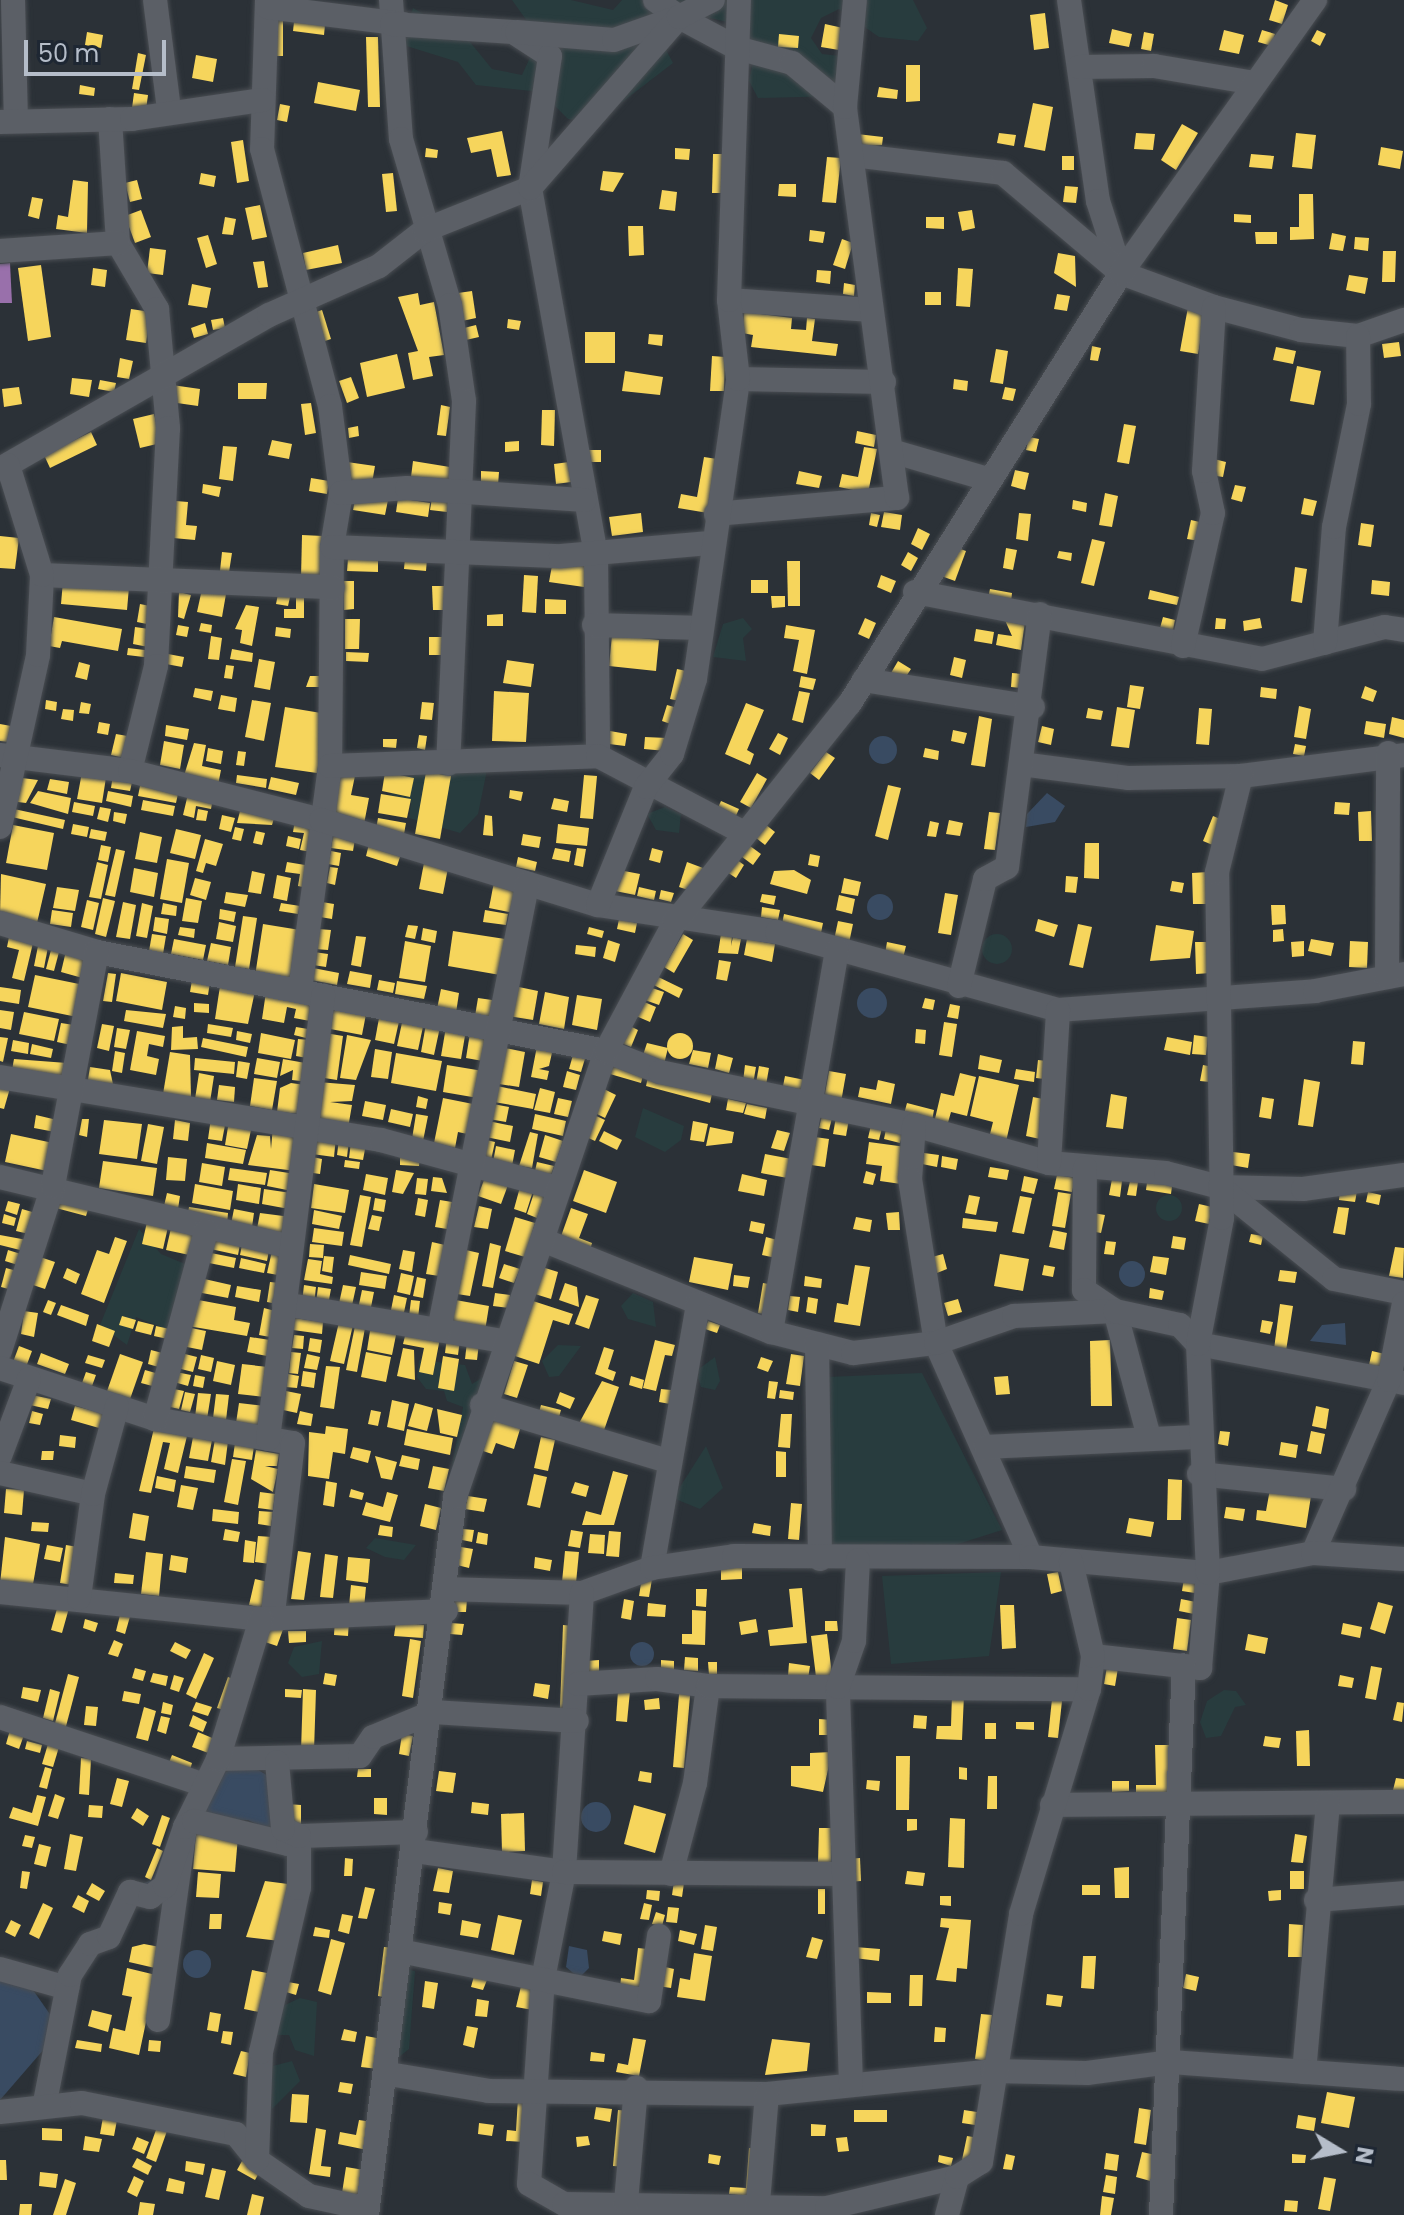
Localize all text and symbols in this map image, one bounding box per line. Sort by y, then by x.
scale bar [28,24,170,74]
text: 50 m [38,37,99,70]
north arrow [1300,2111,1380,2191]
text: N [1347,2144,1381,2166]

